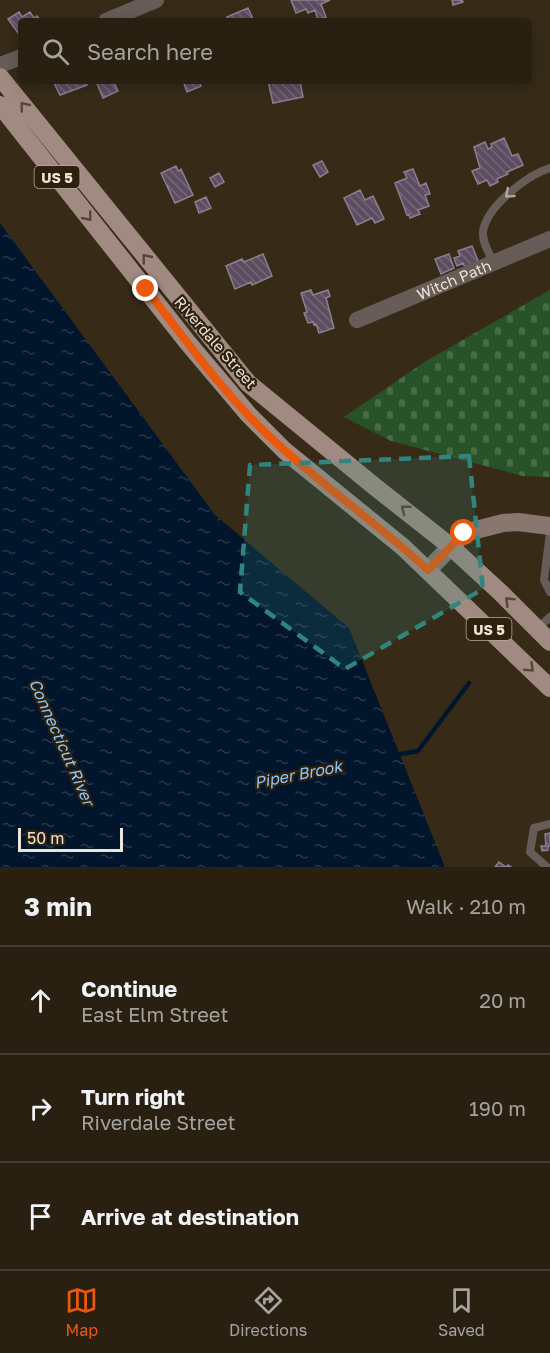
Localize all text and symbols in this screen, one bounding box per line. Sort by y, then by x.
search box [18,18,532,84]
icon: search [39,35,72,68]
text: Search here [87,38,213,65]
one-way arrow [20,102,31,113]
road number: US 5 [34,166,80,188]
one-way arrow [506,187,516,198]
one-way arrow [81,210,92,221]
one-way arrow [142,254,153,265]
street label: Witch Path [414,256,494,303]
route end [132,275,158,301]
street label: Riverdale Street [171,292,261,392]
one-way arrow [401,506,412,517]
route start [450,519,476,545]
one-way arrow [505,597,516,607]
road number: US 5 [466,618,512,640]
one-way arrow [523,661,534,672]
water label: Connecticut River [25,675,100,811]
water label: Piper Brook [252,755,346,792]
scale bar [18,825,123,852]
text: 50 m [27,828,64,848]
text: 3 min [24,891,92,922]
text: Walk · 210 m [406,894,526,918]
text: Continue [81,975,177,1002]
icon: ahead [24,984,57,1017]
text: 20 m [479,988,526,1012]
text: East Elm Street [81,1002,228,1026]
text: Turn right [81,1083,185,1110]
icon: right [24,1092,57,1125]
text: 190 m [469,1096,526,1120]
text: Riverdale Street [81,1110,236,1134]
icon: arrive [24,1200,57,1233]
text: Arrive at destination [81,1203,299,1230]
tab: Map [65,1284,98,1340]
tab: Directions [229,1284,307,1340]
tab: Saved [438,1284,485,1340]

